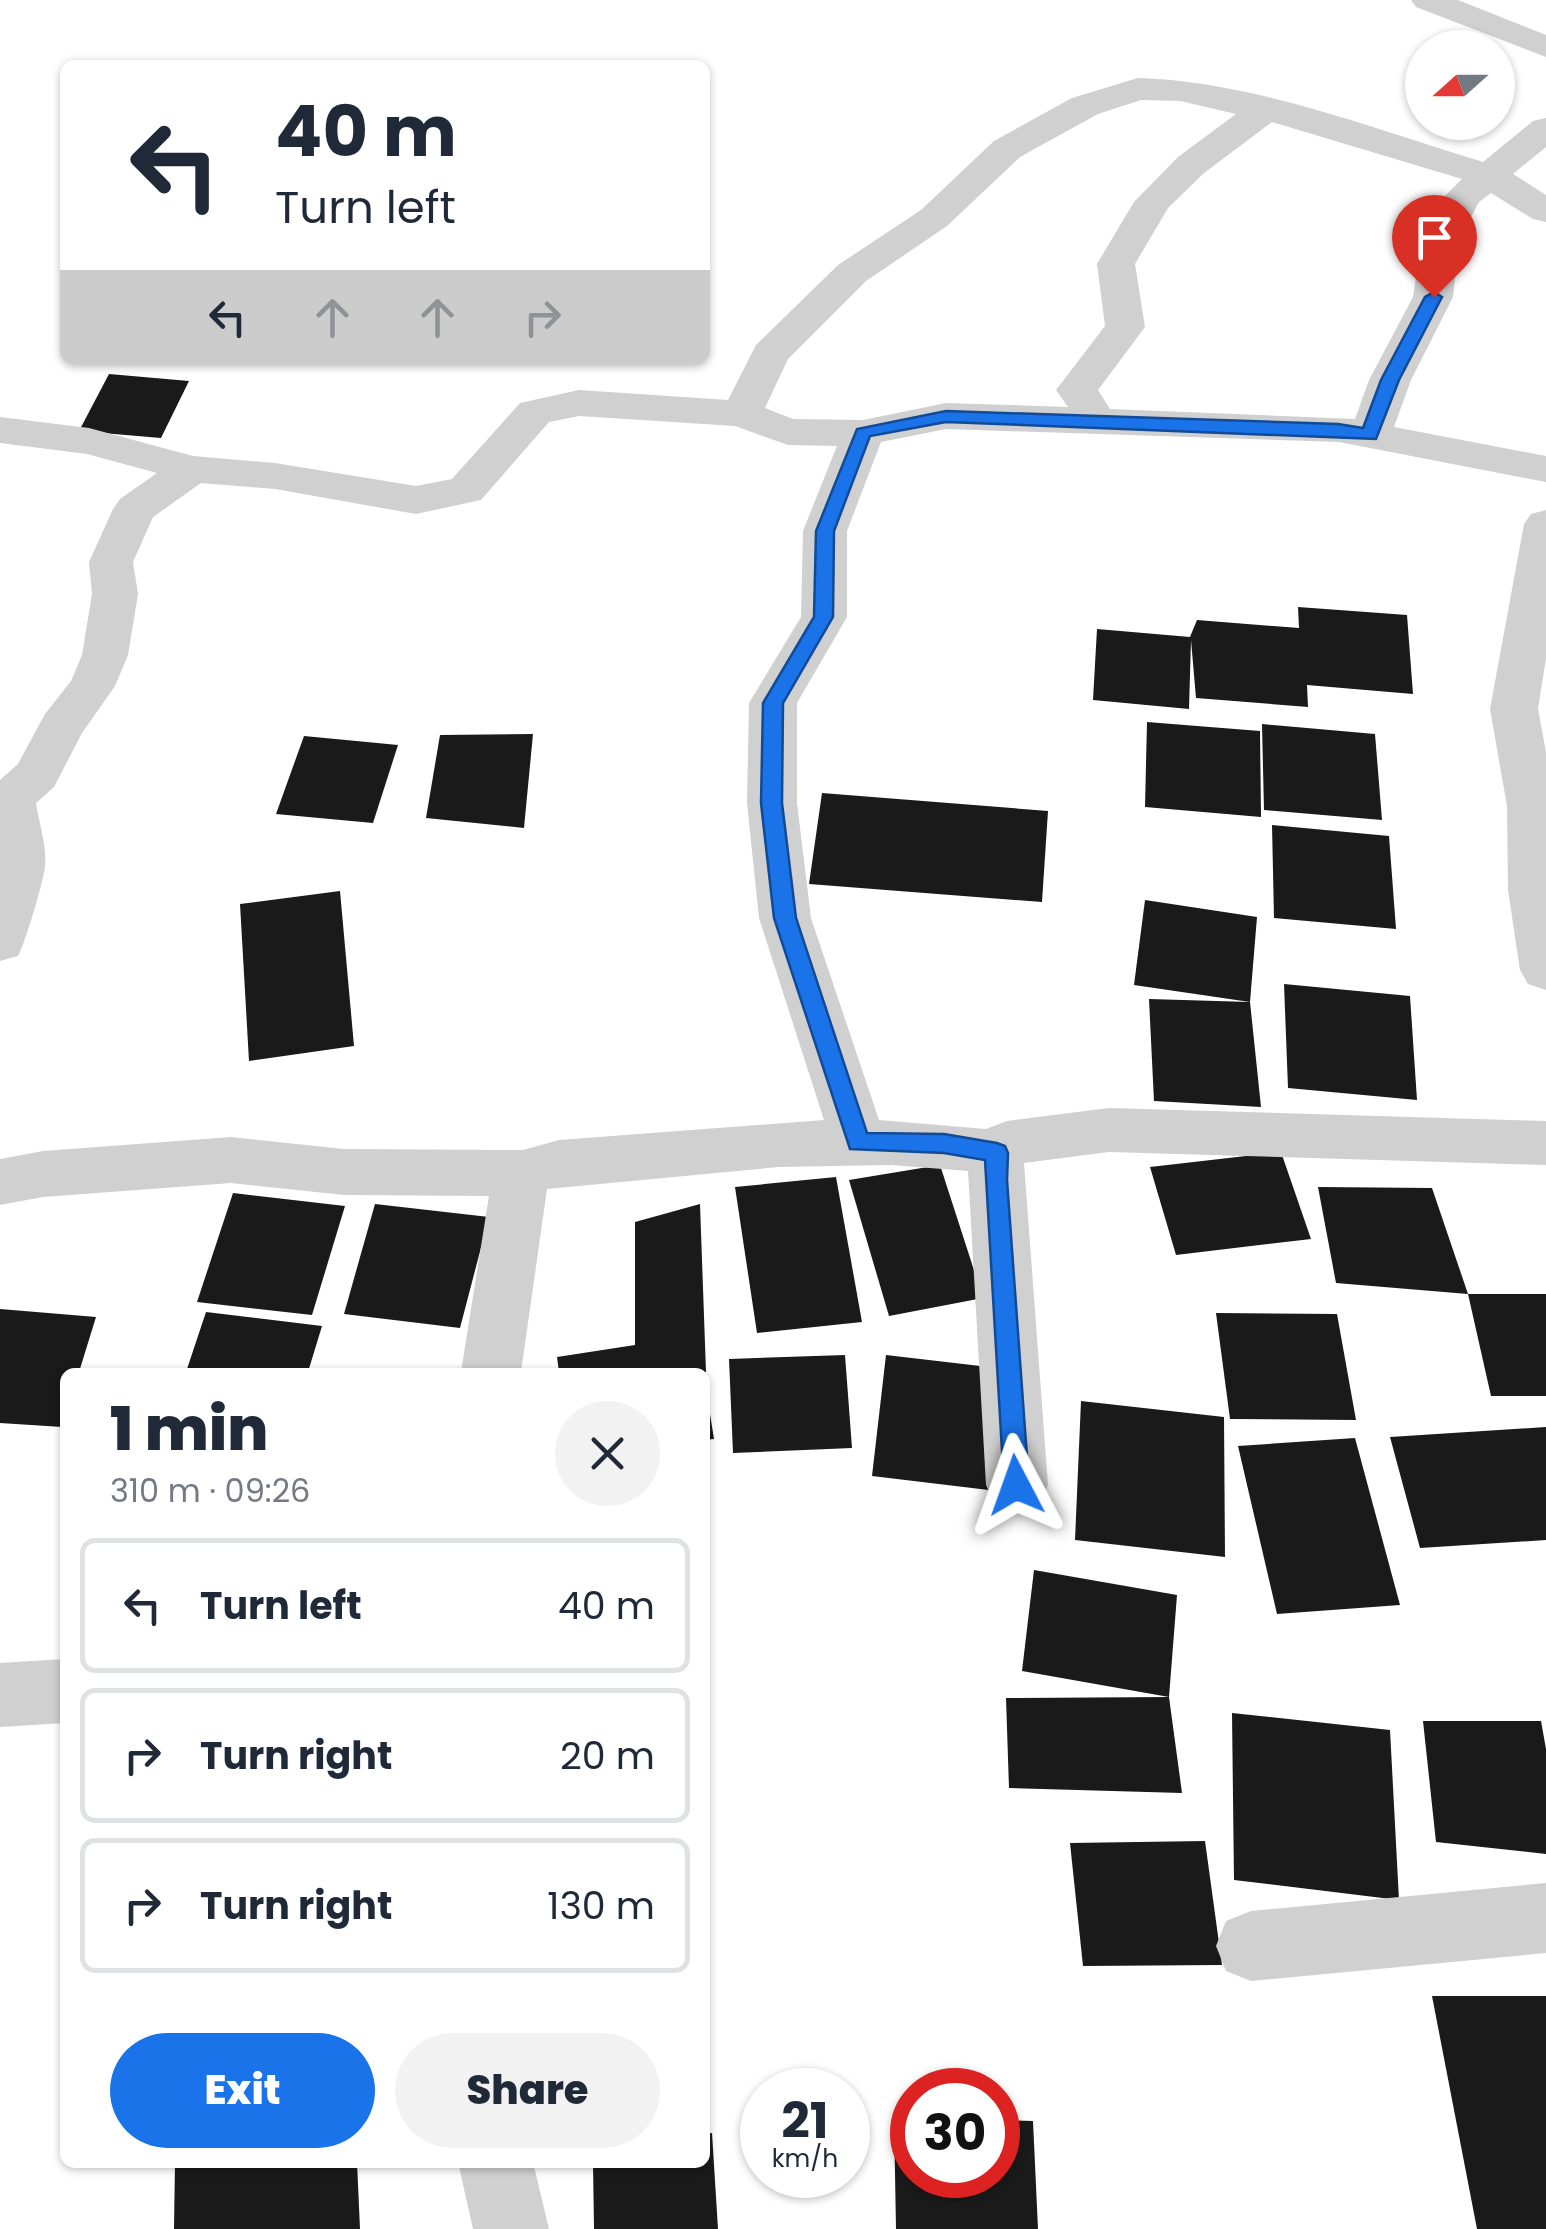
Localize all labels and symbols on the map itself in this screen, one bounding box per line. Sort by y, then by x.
north arrow [1405,30,1515,140]
pin [1392,195,1477,298]
position arrow [964,1433,1068,1537]
speed limit sign: 30 [890,2068,1020,2198]

